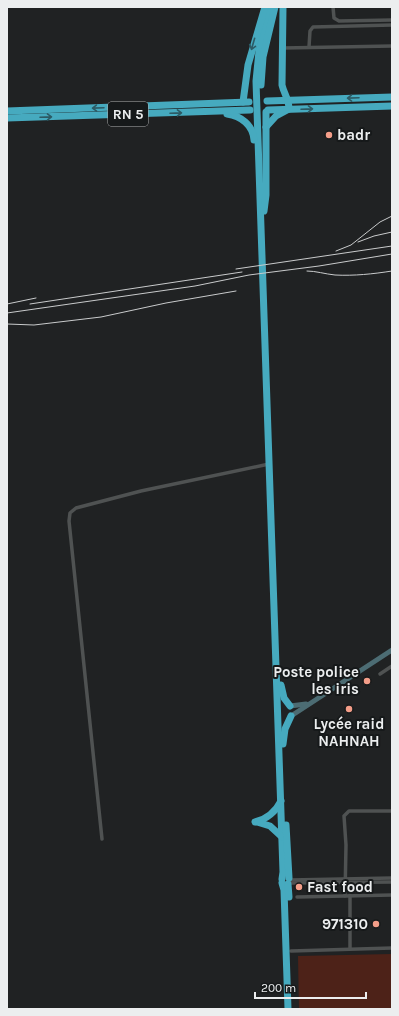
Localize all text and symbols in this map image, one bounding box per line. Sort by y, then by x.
one-way arrow [249,37,256,50]
one-way arrow [347,94,360,102]
road number: RN 5 [108,102,148,126]
one-way arrow [92,104,105,111]
one-way arrow [300,105,313,112]
one-way arrow [169,109,182,116]
one-way arrow [39,114,52,121]
place label: badr [337,126,370,144]
marker: badr [324,130,334,140]
place label: Poste police les iris [273,663,359,698]
marker: Poste police les iris [362,676,372,686]
marker: Lycée raid NAHNAH [344,704,354,714]
place label: Lycée raid NAHNAH [314,715,384,750]
place label: Fast food [307,878,373,896]
marker: Fast food [294,882,304,892]
place label: 971310 [322,915,368,933]
marker: 971310 [371,919,381,929]
scale bar [255,974,366,1000]
text: 200 m [261,981,296,995]

